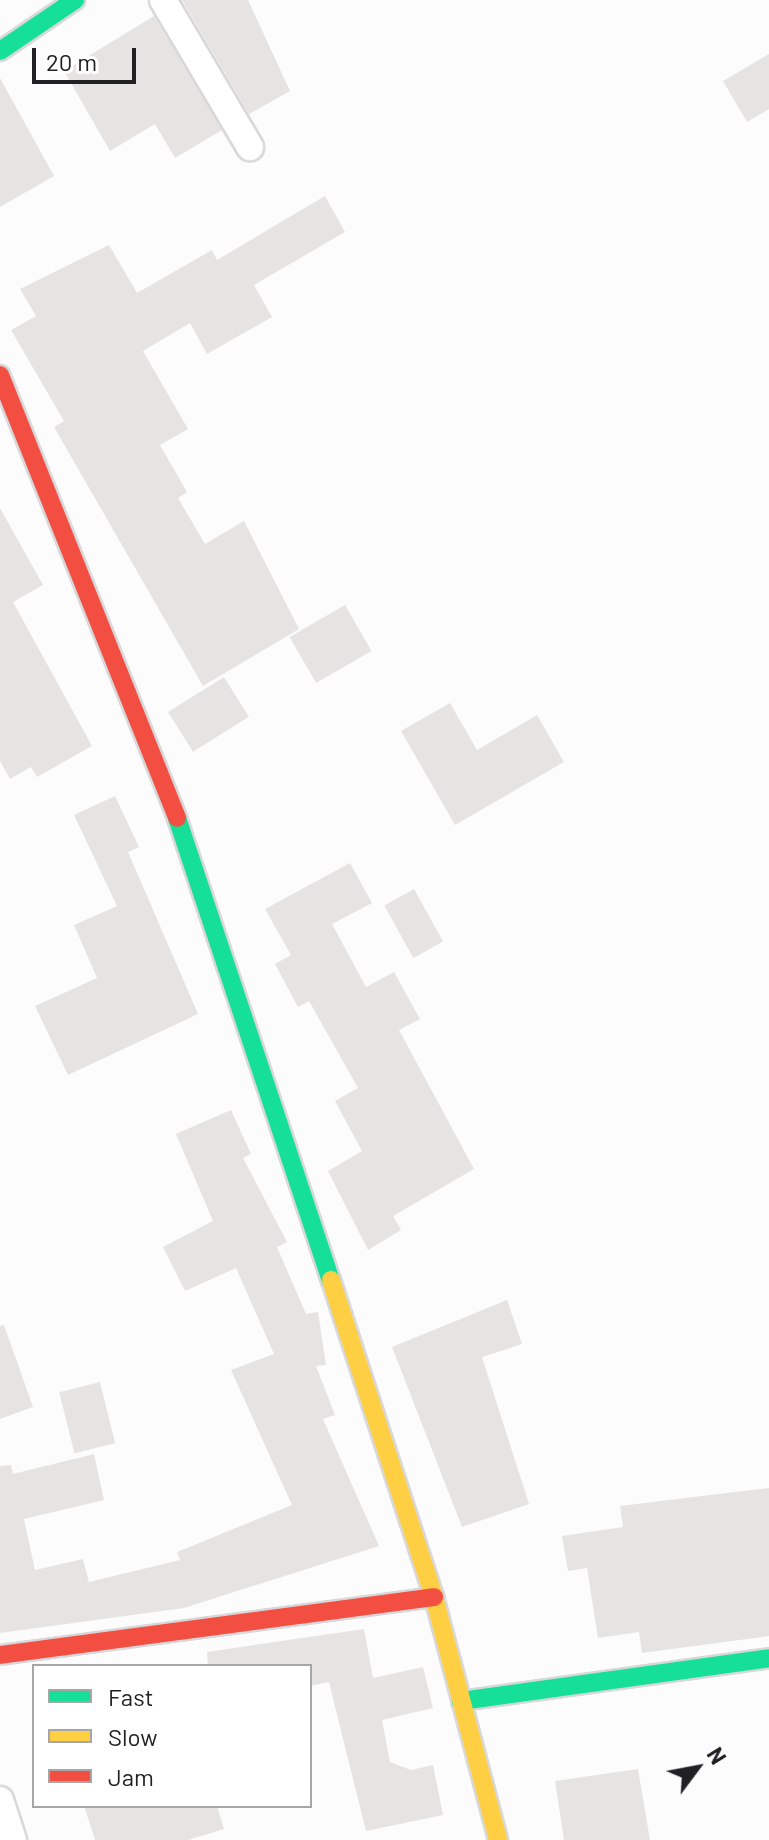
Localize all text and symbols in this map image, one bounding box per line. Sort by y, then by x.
scale bar [36,32,140,82]
text: 20 m [46,47,97,76]
legend [32,1664,312,1808]
text: Fast [108,1682,153,1711]
text: Slow [108,1722,157,1751]
north arrow [657,1728,737,1808]
text: N [702,1742,732,1768]
text: Jam [108,1762,154,1791]

